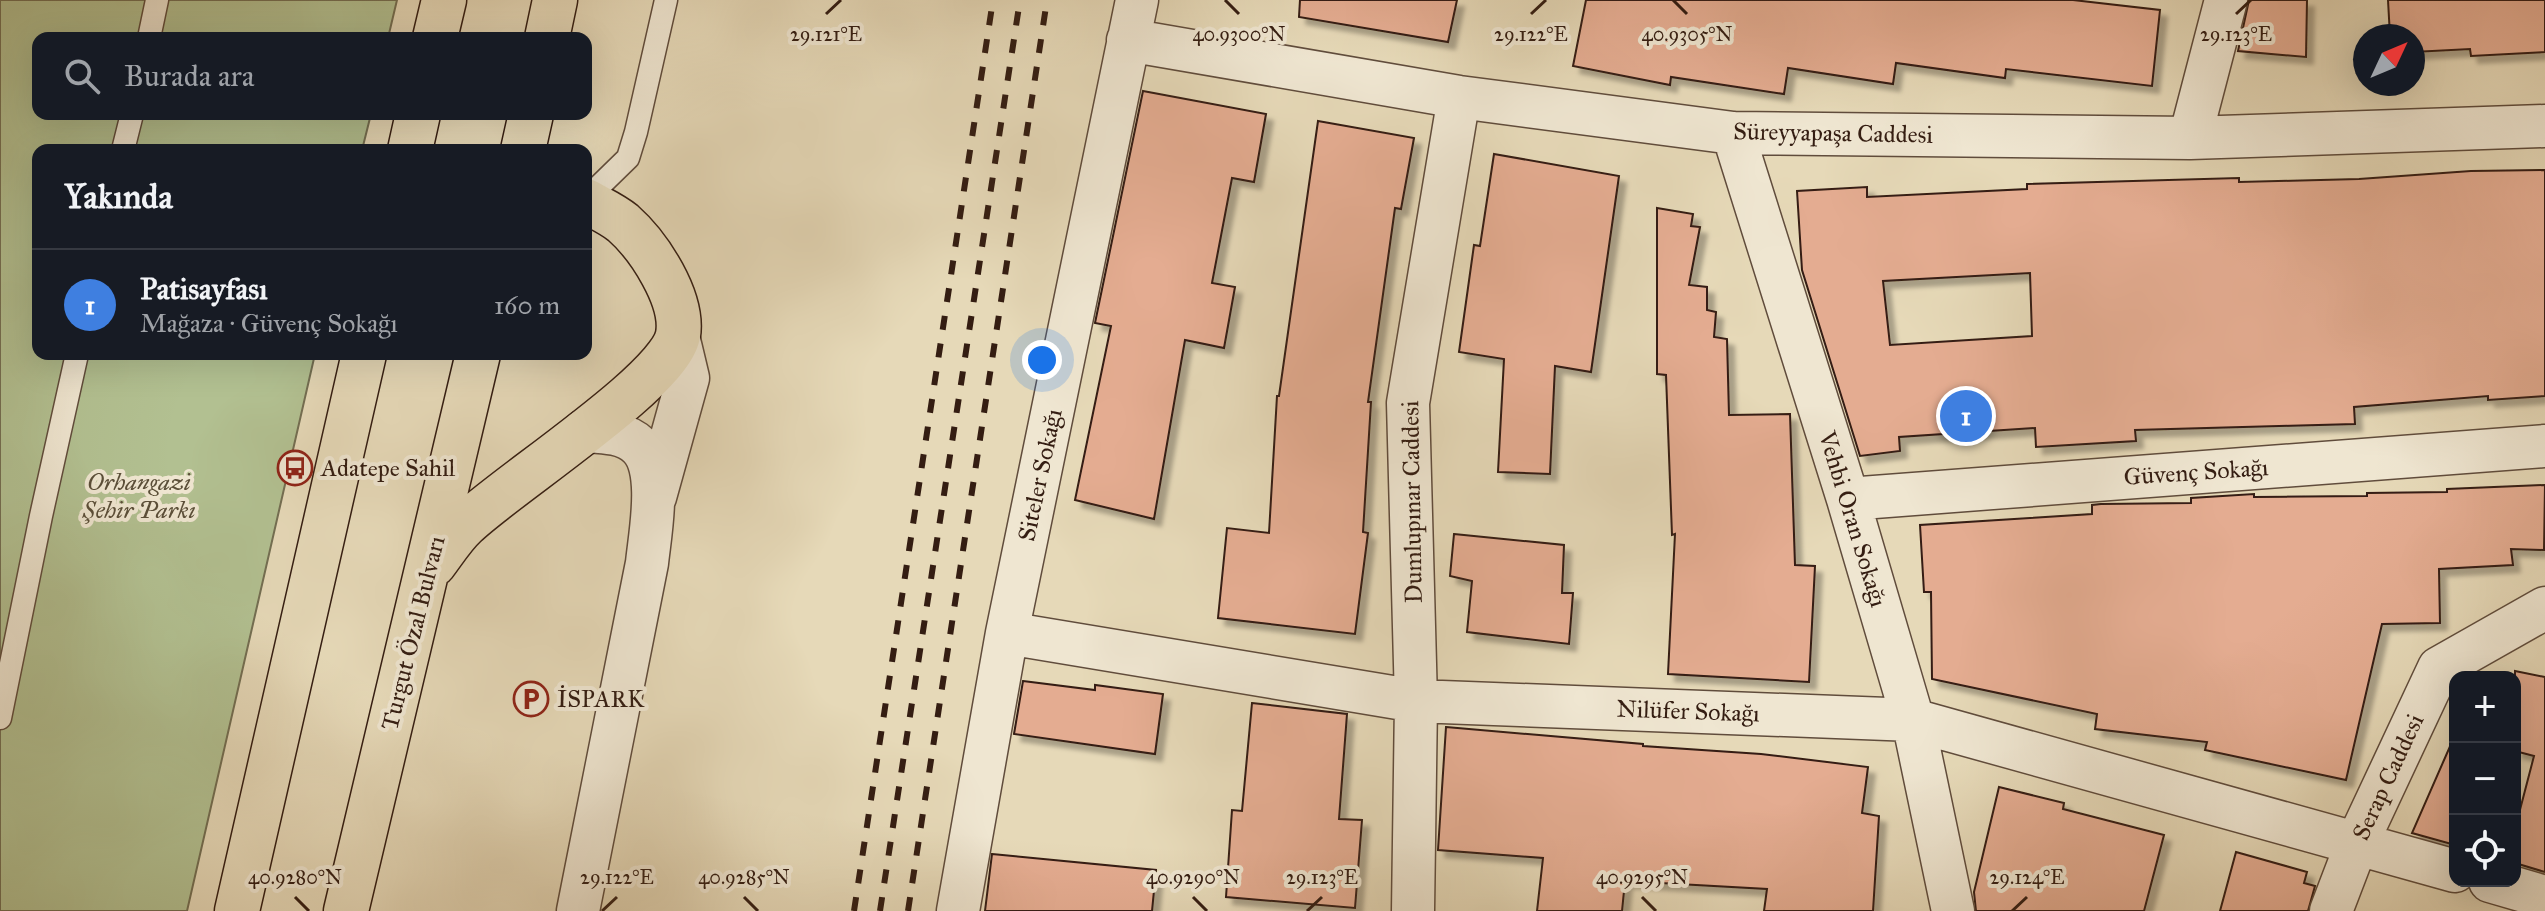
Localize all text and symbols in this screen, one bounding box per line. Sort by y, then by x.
text: 29.121°E [790,22,862,46]
text: 40.9300°N [1192,22,1286,46]
text: 29.122°E [1494,22,1568,46]
text: 40.9305°N [1642,22,1732,46]
text: 29.123°E [2200,22,2272,46]
north arrow [2353,24,2425,96]
search box [32,32,592,120]
icon: search [60,54,104,98]
text: Burada ara [124,58,255,94]
street label: Süreyyapaşa Caddesi [1733,116,1934,150]
text: Yakında [64,176,173,217]
text: Patisayfası [140,271,267,307]
text: 1 [85,289,95,321]
text: 160 m [494,289,560,321]
text: Mağaza · Güvenç Sokağı [140,307,398,339]
your location [1022,340,1062,380]
pin: 1 [1940,386,1992,446]
street label: Dumlupınar Caddesi [1395,400,1429,604]
street label: Siteler Sokağı [1011,406,1069,544]
street label: Vehbi Oran Sokağı [1812,427,1894,611]
bus stop icon: Adatepe Sahil [276,449,314,487]
street label: Güvenç Sokağı [2123,452,2270,492]
place label: Adatepe Sahil [320,453,456,483]
park label: Orhangazi Şehir Parkı [82,467,195,525]
street label: Turgut Özal Bulvarı [374,532,452,733]
map controls [2449,671,2521,887]
button: + [2449,671,2521,743]
parking icon: İSPARK [512,680,550,718]
place label: İSPARK [557,684,645,714]
street label: Nilüfer Sokağı [1616,694,1760,729]
street label: Serap Caddesi [2346,709,2431,845]
button: − [2449,743,2521,815]
button: locate [2449,815,2521,887]
text: 40.9280°N [248,865,342,889]
text: 29.122°E [580,865,654,889]
text: 40.9285°N [698,865,790,889]
text: 40.9290°N [1146,865,1240,889]
text: 29.123°E [1286,865,1358,889]
text: 40.9295°N [1596,865,1688,889]
text: 29.124°E [1989,865,2065,889]

